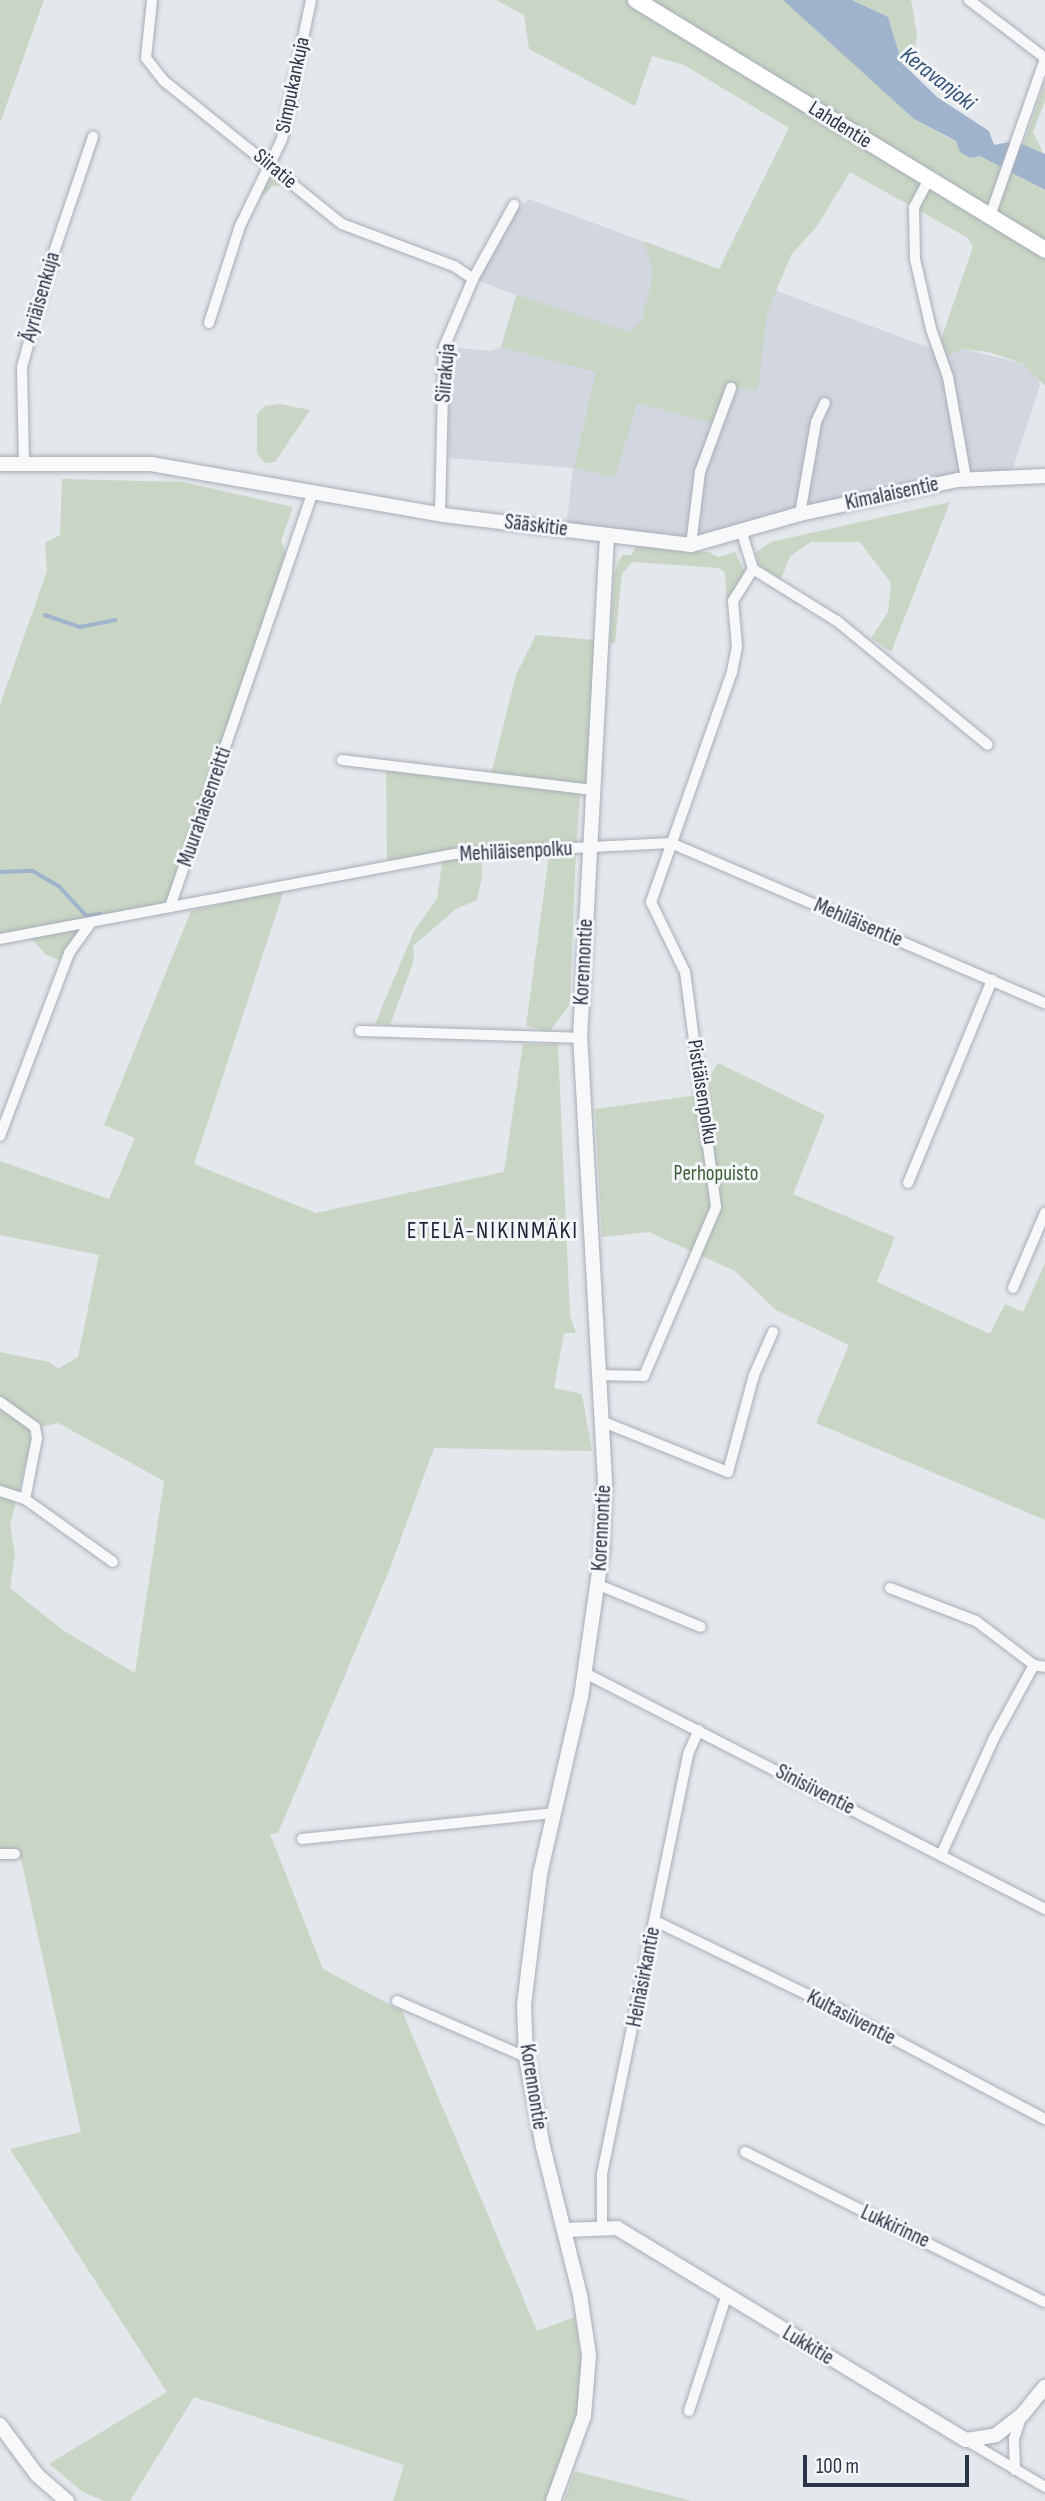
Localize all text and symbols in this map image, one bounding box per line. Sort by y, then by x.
street label: Simpukankuja [271,35,315,135]
water label: Keravanjoki [895,41,981,117]
street label: Lahdentie [804,96,876,154]
street label: Siiratie [248,143,302,195]
street label: Äyriäisenkuja [16,249,66,345]
street label: Siirakuja [431,342,461,404]
street label: Kimalaisentie [843,472,941,516]
street label: Sääskitie [503,510,569,542]
street label: Muurahaisenreitti [173,744,237,870]
street label: Mehiläisenpolku [459,836,573,868]
street label: Mehiläisentie [810,893,906,953]
street label: Korennontie [569,918,599,1006]
street label: Pistiäisenpolku [681,1038,723,1146]
park label: Perhopuisto [674,1161,758,1187]
district label: ETELÄ-NIKINMÄKI [409,1217,577,1245]
street label: Korennontie [587,1484,617,1572]
street label: Sinisiiventie [771,1759,859,1821]
street label: Heinäsirkantie [622,1925,666,2029]
street label: Kultasiiventie [803,1985,899,2051]
street label: Korennontie [514,2042,552,2132]
street label: Lukkirinne [857,2200,933,2254]
street label: Lukkitie [778,2321,838,2371]
scale bar [807,2442,973,2486]
text: 100 m [816,2454,859,2479]

